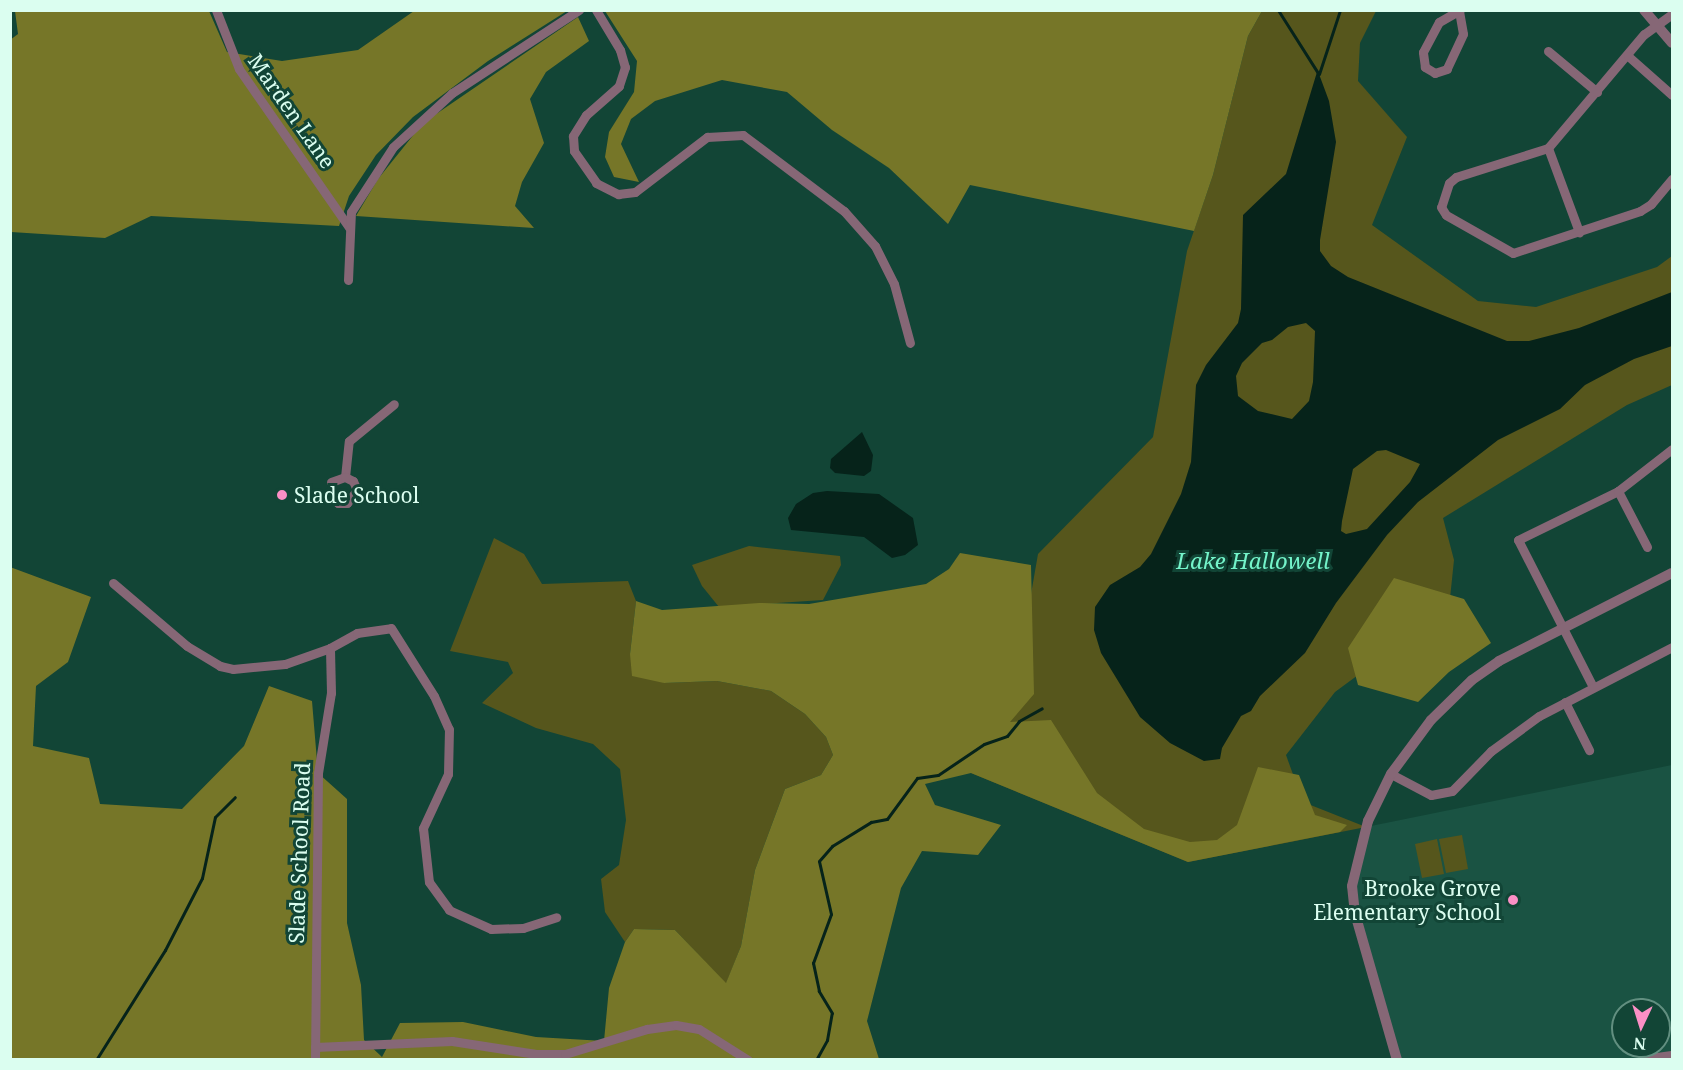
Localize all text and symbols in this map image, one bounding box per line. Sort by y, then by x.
street label: Marden Lane [243,49,341,173]
place label: Slade School [294,482,419,508]
marker: Slade School [275,488,289,502]
water label: Lake Hallowell [1176,548,1330,574]
street label: Slade School Road [283,762,315,944]
place label: Brooke Grove Elementary School [1313,875,1501,925]
marker: Brooke Grove Elementary School [1506,893,1520,907]
north arrow [1611,998,1671,1058]
text: N [1633,1033,1647,1055]

